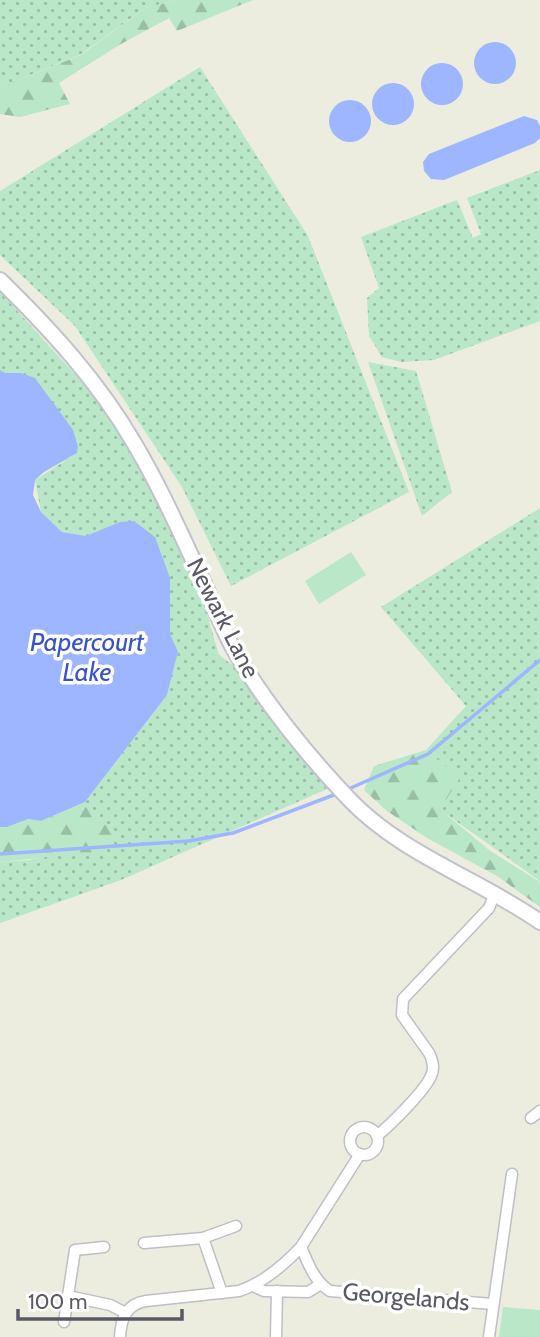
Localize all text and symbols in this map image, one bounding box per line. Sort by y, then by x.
street label: Newark Lane [181,553,266,683]
water label: Papercourt Lake [30,626,145,688]
street label: Georgelands [341,1277,471,1316]
scale bar [18,1278,182,1322]
text: 100 m [28,1289,87,1314]

